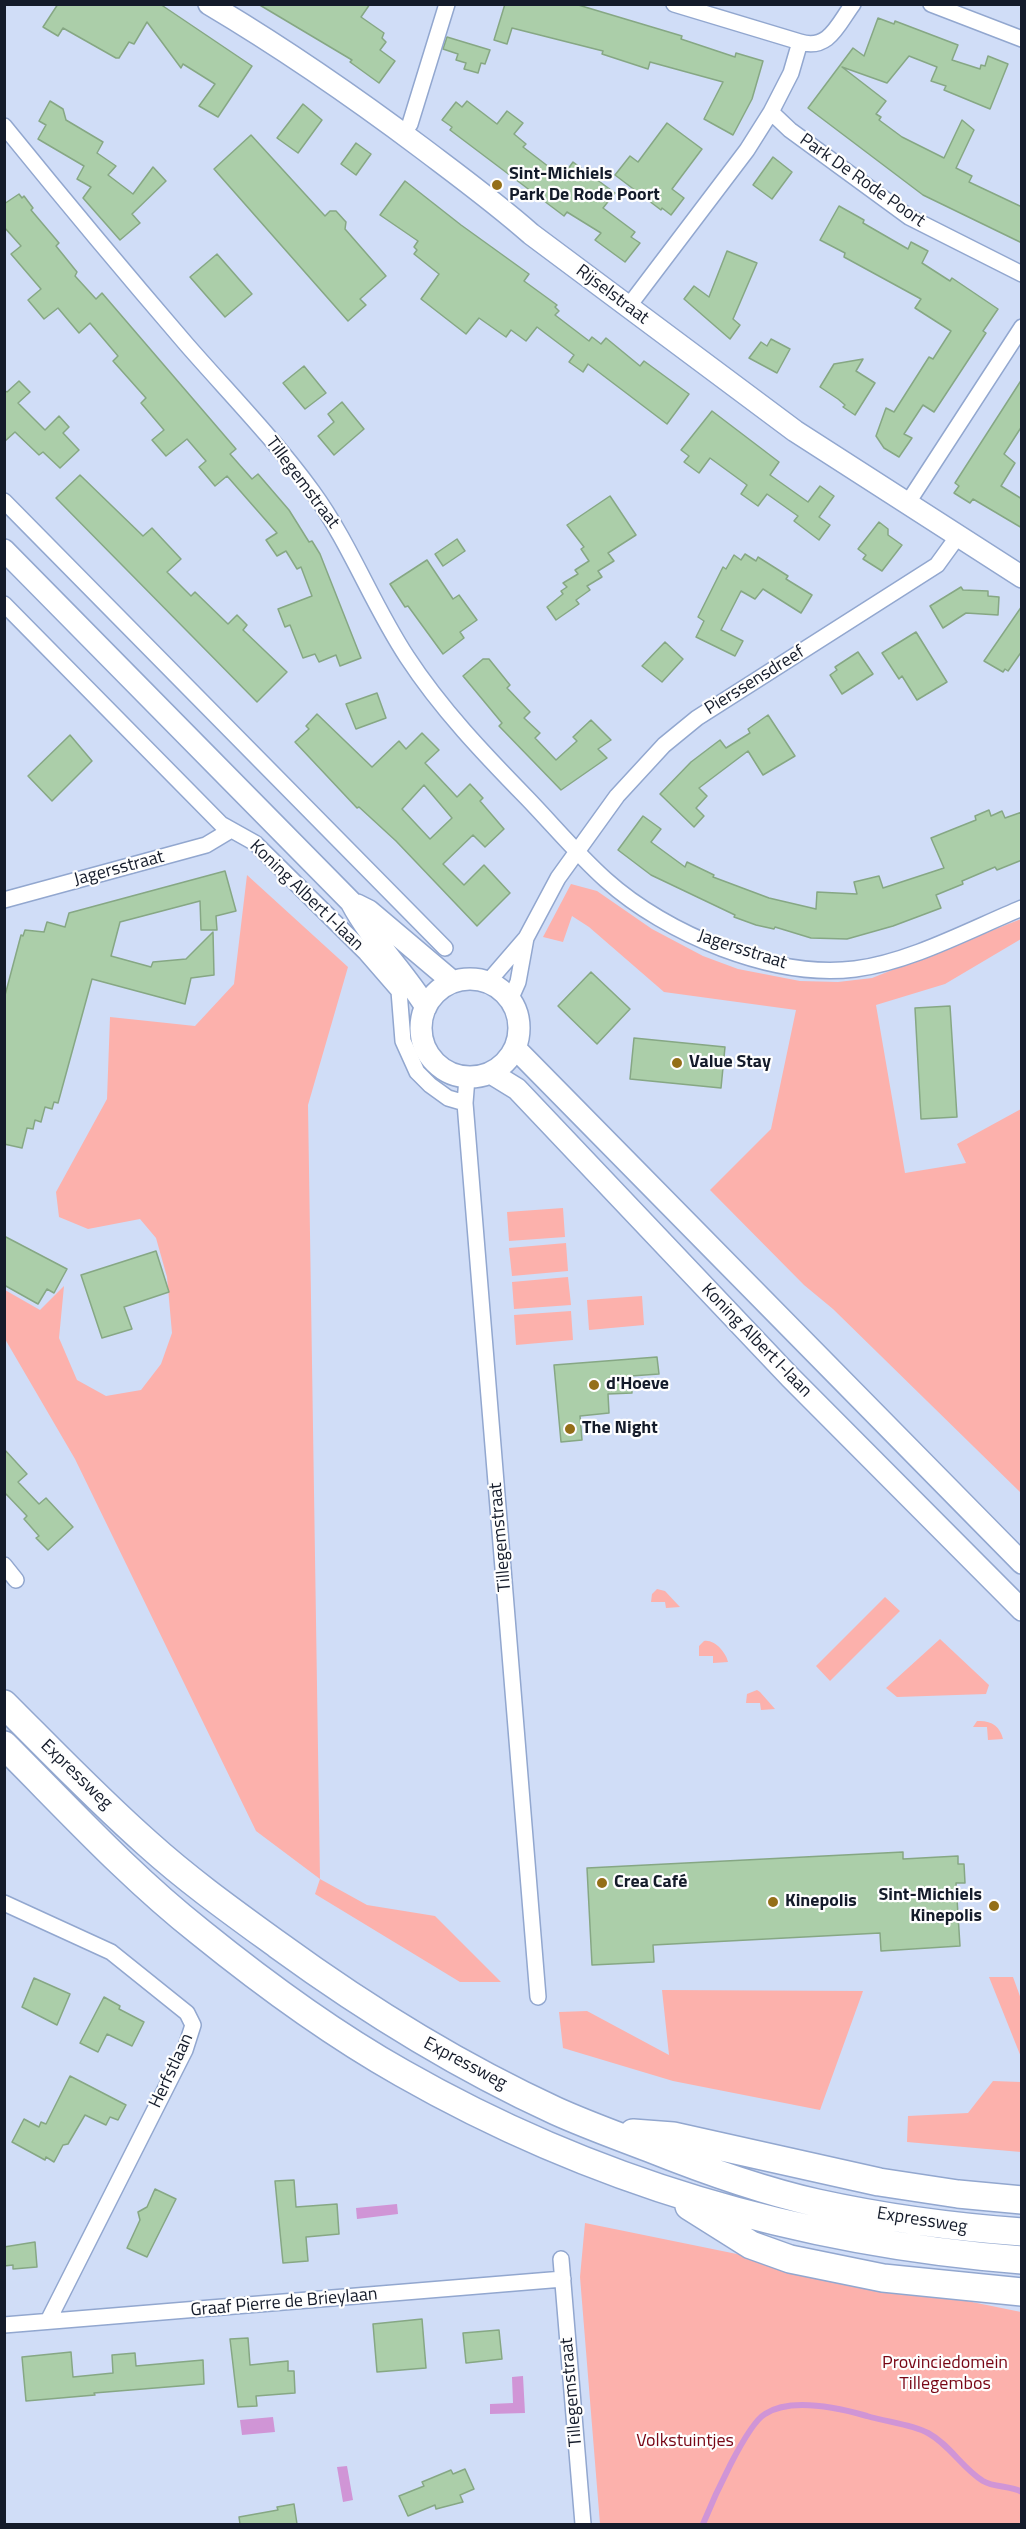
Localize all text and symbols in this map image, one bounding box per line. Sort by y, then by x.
street label: Park De Rode Poort [795,130,929,232]
place label: Sint-Michiels Park De Rode Poort [509,164,660,207]
marker: Sint-Michiels Park De Rode Poort [490,178,504,192]
street label: Rijselstraat [571,261,653,329]
street label: Tillegemstraat [260,433,344,533]
street label: Pierssensdreef [701,642,809,720]
street label: Koning Albert I-laan [245,836,367,956]
street label: Jagersstraat [72,847,166,891]
street label: Jagersstraat [695,925,789,975]
place label: Value Stay [689,1052,771,1074]
marker: Value Stay [670,1056,684,1070]
street label: Koning Albert I-laan [696,1280,816,1402]
place label: d'Hoeve [606,1374,669,1396]
marker: d'Hoeve [587,1378,601,1392]
place label: The Night [582,1418,658,1440]
marker: The Night [563,1422,577,1436]
street label: Tillegemstraat [485,1482,517,1592]
street label: Expressweg [36,1736,116,1814]
place label: Crea Café [614,1872,687,1894]
marker: Crea Café [595,1876,609,1890]
place label: Sint-Michiels Kinepolis [878,1885,982,1928]
place label: Kinepolis [785,1891,857,1913]
marker: Kinepolis [766,1895,780,1909]
marker: Sint-Michiels Kinepolis [987,1899,1001,1913]
street label: Herfstlaan [145,2030,199,2112]
street label: Expressweg [420,2033,510,2095]
street label: Expressweg [875,2203,969,2239]
street label: Graaf Pierre de Brieylaan [190,2284,378,2322]
street label: Tillegemstraat [556,2337,588,2447]
park label: Provinciedomein Tillegembos [882,2353,1008,2396]
park label: Volkstuintjes [636,2431,734,2453]

